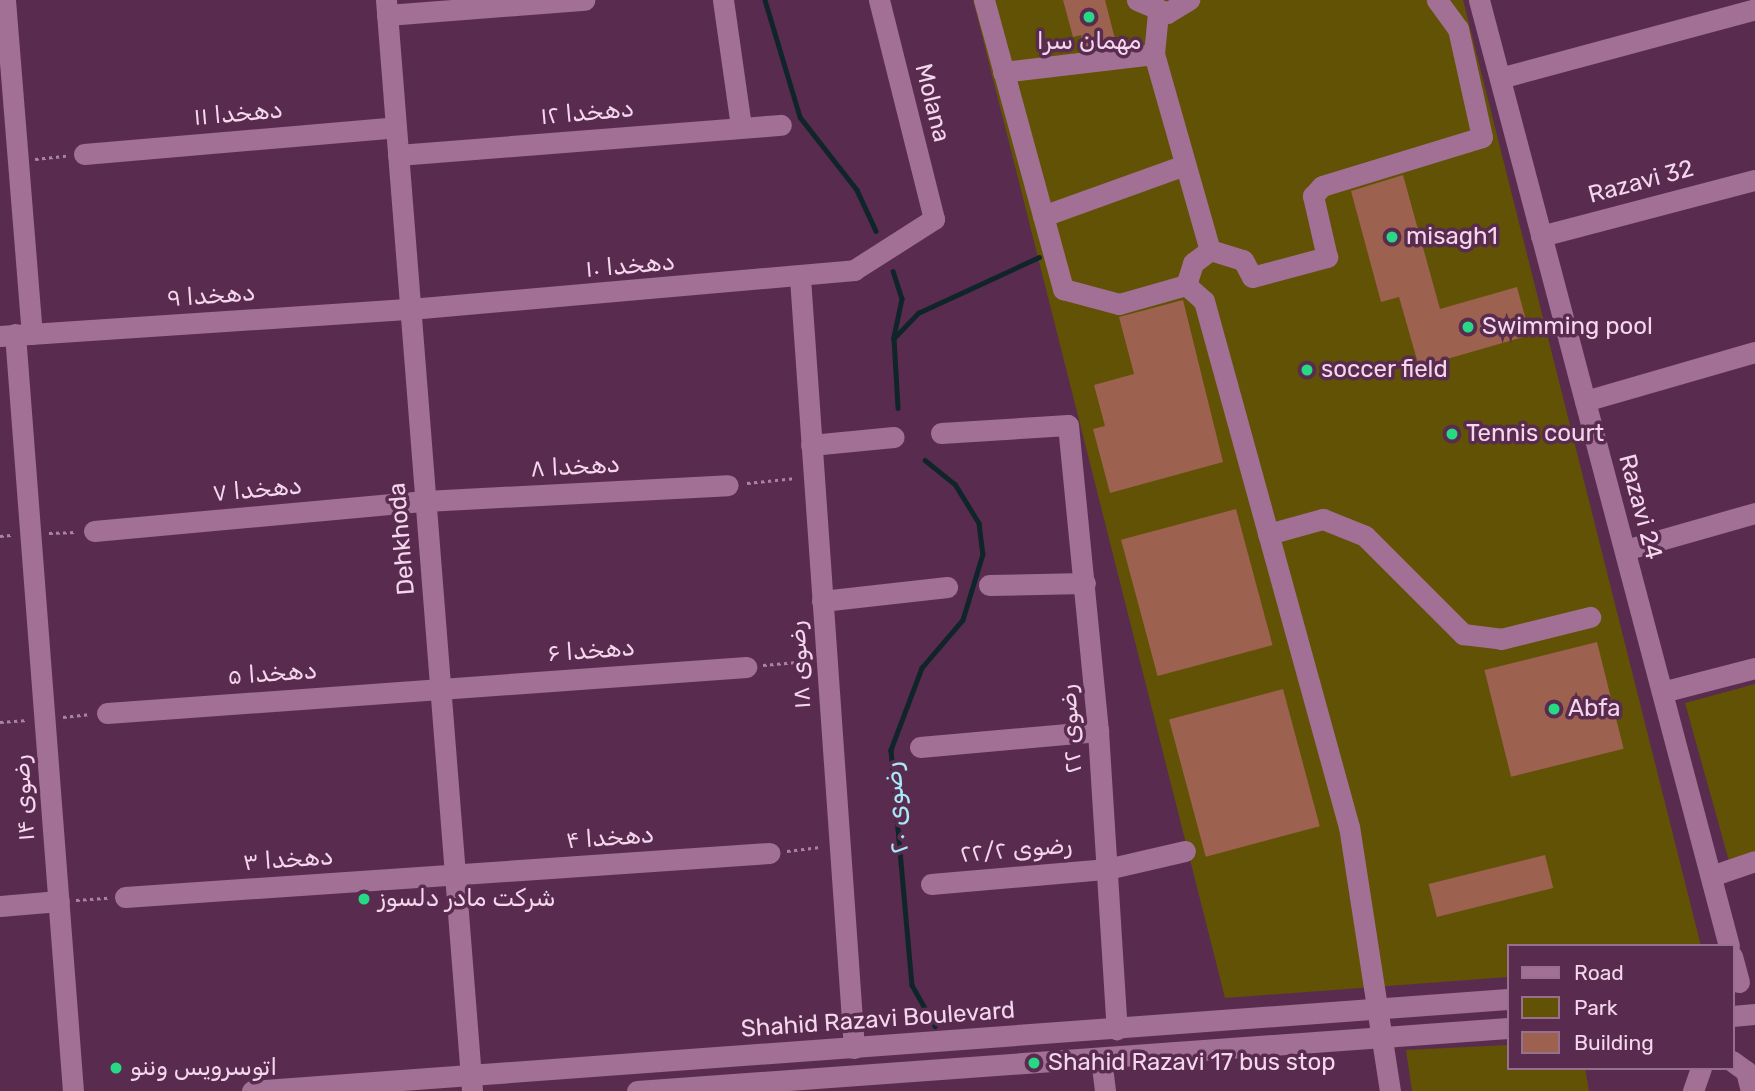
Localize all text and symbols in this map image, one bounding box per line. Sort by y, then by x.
marker: مهمان سرا [1081,9,1097,25]
place label: مهمان سرا [1037,28,1141,56]
street label: Molana [908,61,956,145]
street label: دهخدا ۱۲ [539,95,635,131]
street label: دهخدا ۱۱ [192,96,284,132]
street label: Razavi 32 [1585,154,1697,210]
place label: misagh1 [1406,223,1498,251]
marker: misagh1 [1384,229,1400,245]
street label: دهخدا ۱۰ [584,248,676,284]
street label: دهخدا ۹ [166,279,256,313]
place label: Swimming pool [1482,313,1653,341]
marker: Swimming pool [1460,319,1476,335]
place label: soccer field [1321,356,1449,384]
marker: soccer field [1299,362,1315,378]
place label: Tennis court [1466,420,1604,448]
marker: Tennis court [1444,426,1460,442]
street label: دهخدا ۸ [529,450,621,484]
street label: Razavi 24 [1612,451,1668,563]
street label: دهخدا ۷ [211,472,303,508]
street label: Dehkhoda [383,482,421,596]
street label: رضوی ۱۸ [783,620,817,710]
street label: دهخدا ۶ [546,634,636,668]
street label: دهخدا ۵ [226,657,318,691]
street label: رضوی ۲۲ [1054,684,1088,774]
place label: Abfa [1568,695,1621,723]
marker: Abfa [1546,701,1562,717]
street label: رضوی ۱۴ [7,754,41,842]
water label: رضوی ۲۰ [876,761,916,855]
street label: دهخدا ۴ [565,821,655,855]
street label: رضوی ۲۲/۲ [959,831,1073,869]
street label: دهخدا ۳ [242,842,334,878]
place label: شرکت مادر دلسوز [378,885,556,913]
marker: شرکت مادر دلسوز [356,891,372,907]
legend [1506,944,1734,1070]
text: Road [1574,960,1624,985]
text: Park [1574,995,1618,1020]
street label: Shahid Razavi Boulevard [740,996,1016,1044]
text: Building [1574,1030,1654,1055]
place label: Shahid Razavi 17 bus stop [1048,1049,1336,1077]
place label: اتوسرویس وننو [130,1054,277,1082]
marker: Shahid Razavi 17 bus stop [1026,1055,1042,1071]
marker: اتوسرویس وننو [108,1060,124,1076]

